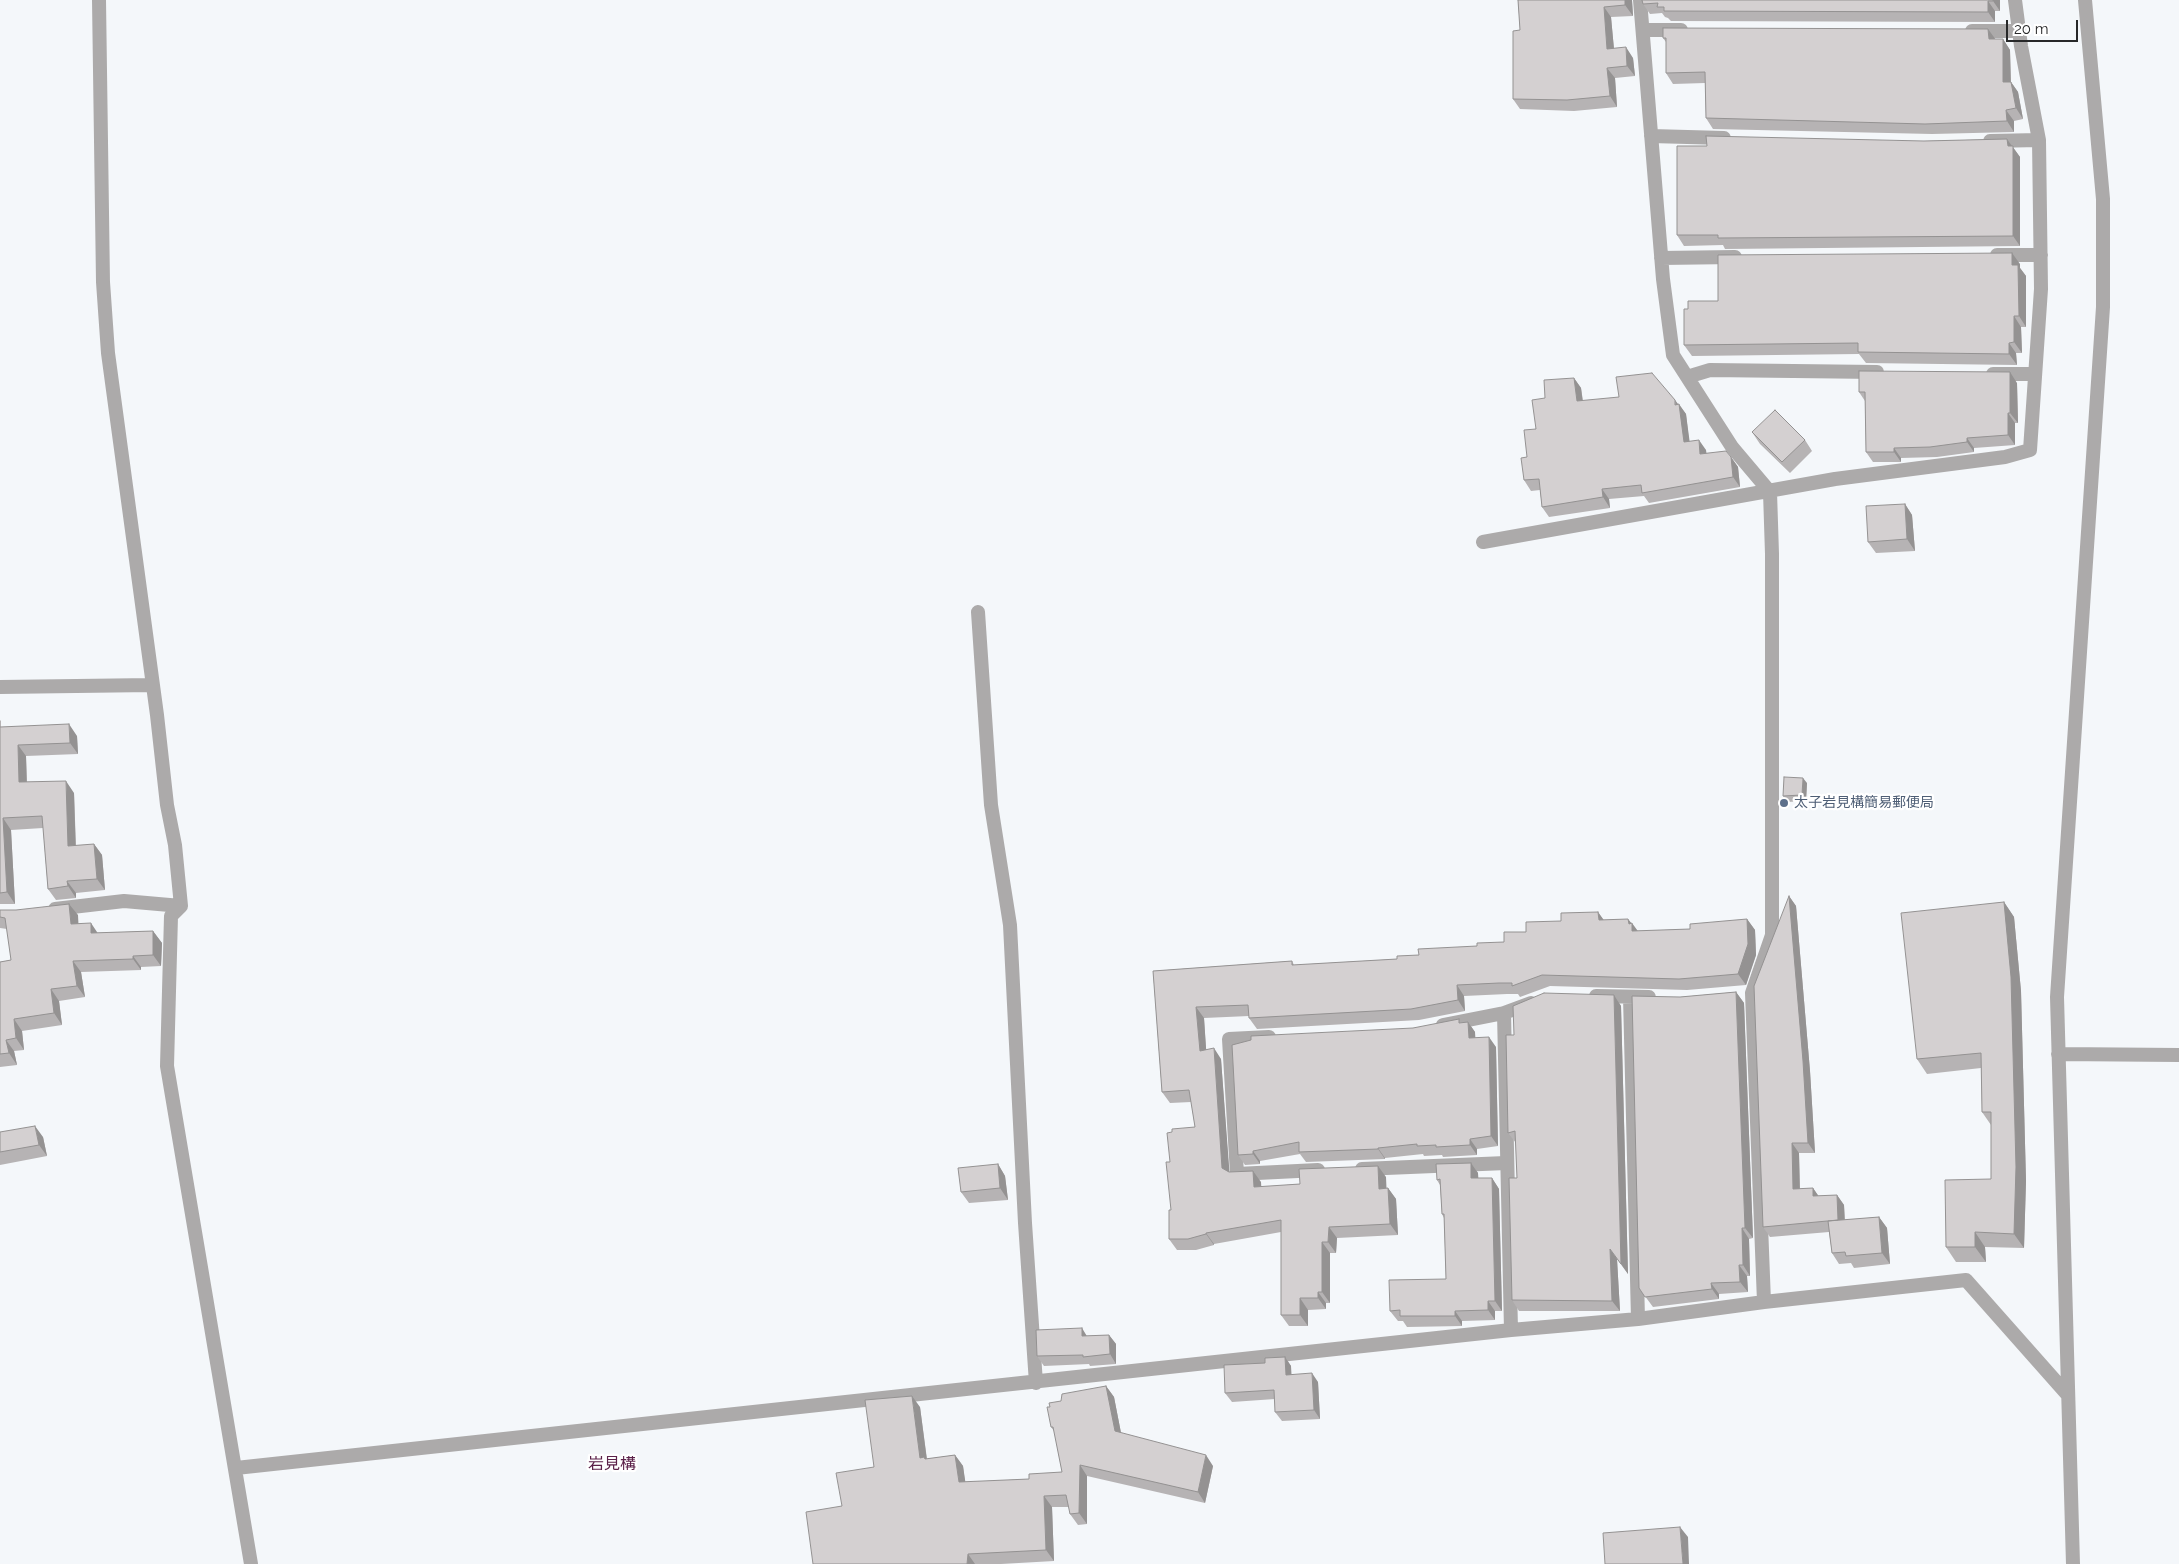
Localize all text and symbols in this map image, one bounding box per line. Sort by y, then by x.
scale bar [2009,10,2082,42]
text: 20 m [2014,20,2049,38]
place label: 太子岩見構簡易郵便局 [1794,795,1934,811]
marker: 太子岩見構簡易郵便局 [1778,797,1790,809]
district label: 岩見構 [588,1454,636,1474]

